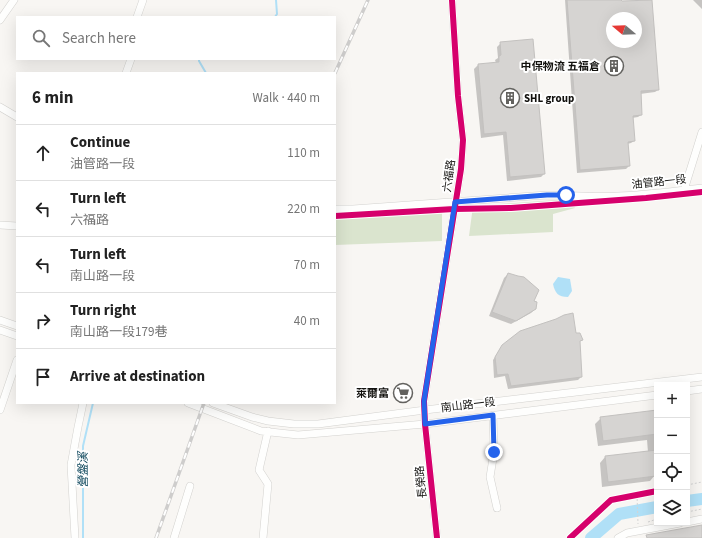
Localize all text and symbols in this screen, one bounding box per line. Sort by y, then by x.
north arrow [606,12,642,48]
search box [16,16,336,60]
icon: search [30,27,52,49]
text: Search here [62,28,136,49]
building icon: 中保物流 五福倉 [603,55,625,77]
place label: 中保物流 五福倉 [521,59,600,74]
text: 6 min [32,86,73,110]
building icon: SHL group [499,87,521,109]
text: Walk · 440 m [252,89,320,107]
place label: SHL group [524,91,574,106]
text: Continue [70,132,130,153]
icon: ahead [32,142,54,164]
text: 110 m [287,144,320,162]
text: 油管路一段 [70,155,135,173]
street label: 六福路 [439,159,459,193]
street label: 油管路一段 [631,172,687,192]
route start [557,186,575,204]
text: Turn left [70,188,126,209]
icon: left [32,198,54,220]
text: 220 m [287,200,320,218]
text: 六福路 [70,211,109,229]
text: Turn left [70,244,126,265]
icon: left [32,254,54,276]
text: 70 m [294,256,320,274]
text: 南山路一段 [70,267,135,285]
text: Turn right [70,300,136,321]
icon: right [32,310,54,332]
text: 40 m [294,312,320,330]
text: 南山路一段179巷 [70,323,167,341]
icon: arrive [32,366,54,388]
text: Arrive at destination [70,366,205,387]
supermarket icon: 萊爾富 [392,382,414,404]
map controls [654,382,690,526]
button: + [654,382,690,418]
place label: 萊爾富 [356,386,389,401]
street label: 南山路一段 [440,394,496,416]
button: − [654,418,690,454]
route end [485,443,503,461]
water label: 營盤溪 [75,450,92,488]
button: locate [654,454,690,490]
street label: 長榮路 [412,465,430,499]
button: layers [654,490,690,526]

